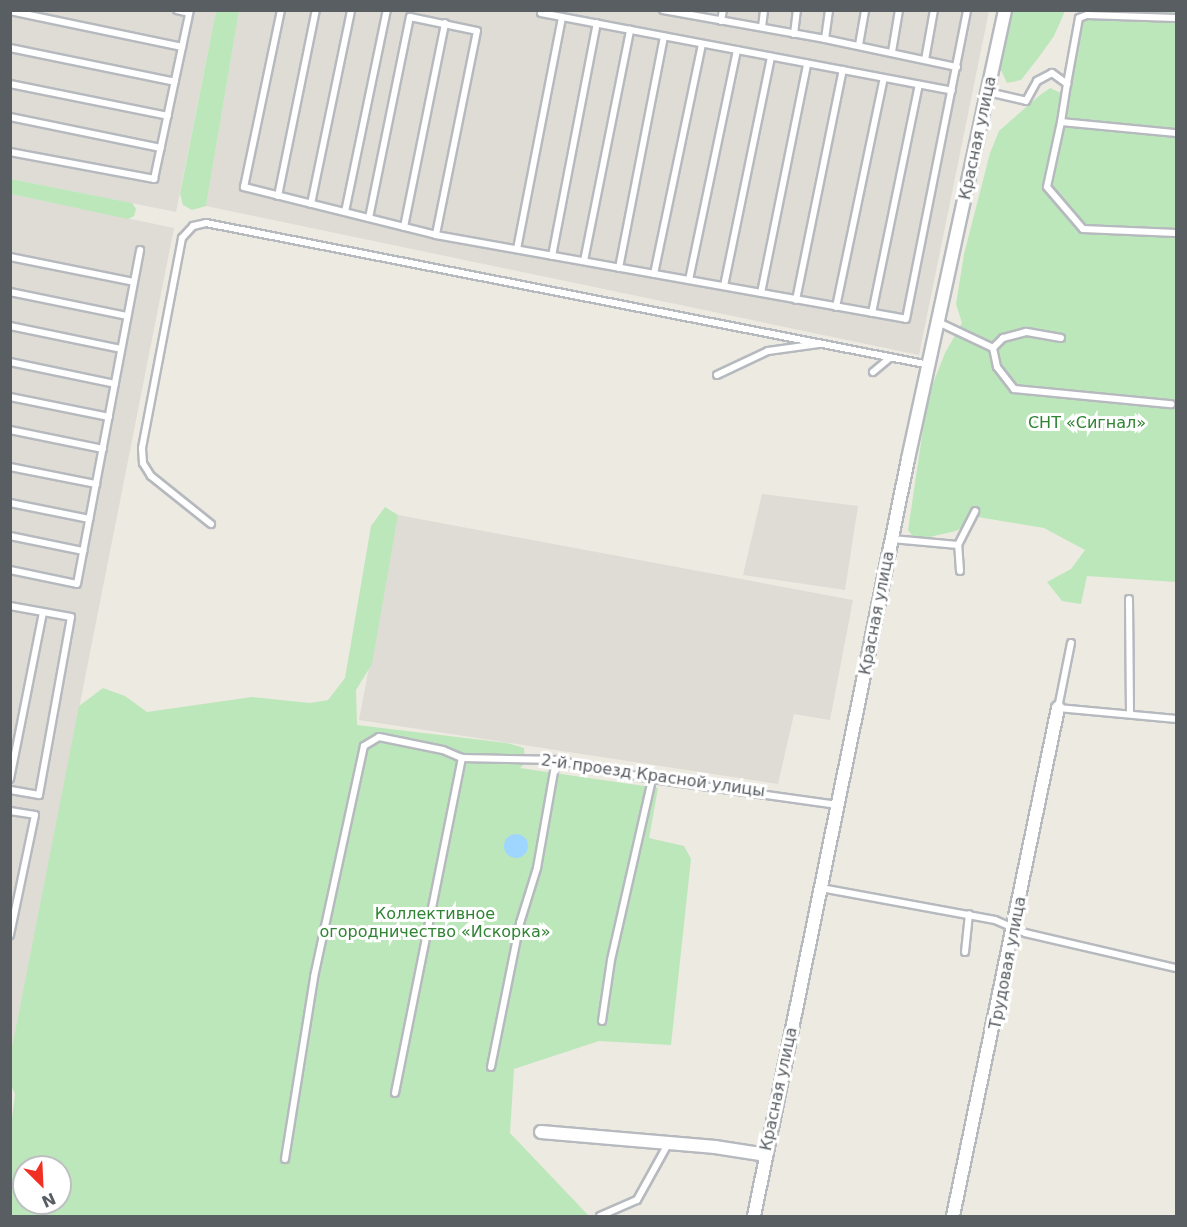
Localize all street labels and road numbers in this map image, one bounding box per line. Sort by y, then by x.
street label: Красная улица [956,74,1000,202]
street label: Красная улица [856,549,898,677]
street label: 2-й проезд Красной улицы [540,751,766,801]
street label: Трудовая улица [986,895,1030,1031]
street label: Красная улица [757,1025,801,1153]

